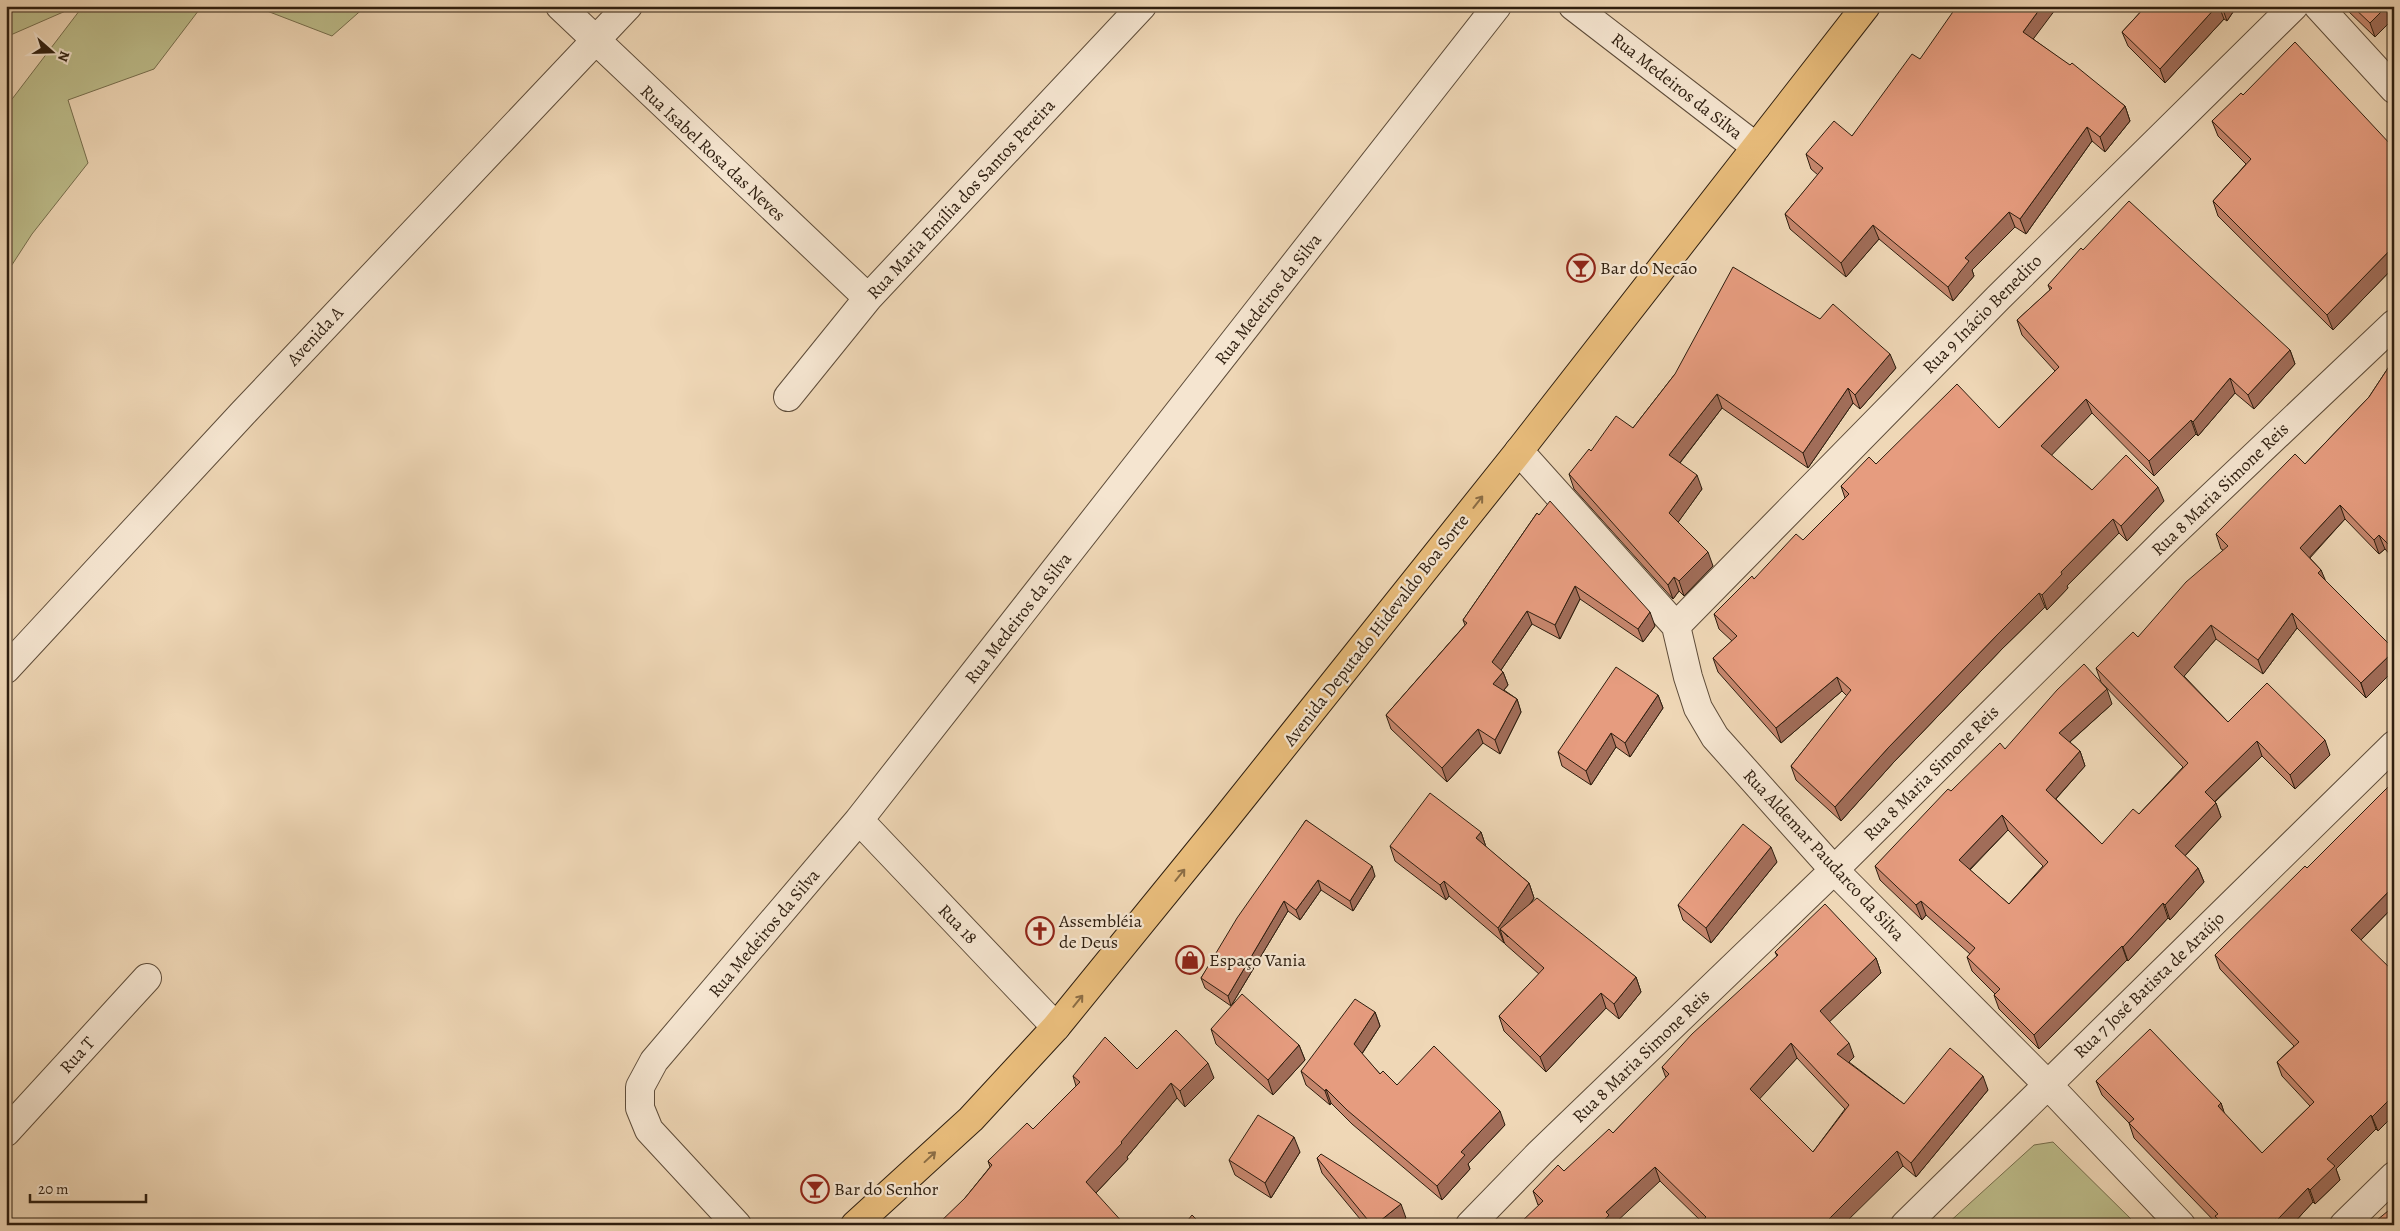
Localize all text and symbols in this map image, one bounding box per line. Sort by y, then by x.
street label: Rua Medeiros da Silva [1606,27,1748,145]
north arrow [28,28,78,78]
text: N [53,48,74,64]
street label: Rua Isabel Rosa das Neves [635,79,791,227]
street label: Rua Maria Emília dos Santos Pereira [862,93,1061,304]
street label: Rua Medeiros da Silva [1209,228,1327,370]
street label: Rua 9 Inácio Benedito [1917,249,2047,379]
bar icon: Bar do Necão [1566,253,1596,283]
place label: Bar do Necão [1600,256,1697,280]
street label: Avenida A [281,301,349,372]
street label: Rua 8 Maria Simone Reis [2146,417,2294,561]
one-way arrow [1473,496,1484,509]
street label: Avenida Deputado Hidevaldo Boa Sorte [1277,509,1474,752]
street label: Rua Medeiros da Silva [959,547,1077,689]
street label: Rua 8 Maria Simone Reis [1858,700,2004,846]
street label: Rua Aldemar Paudarco da Silva [1738,764,1911,947]
street label: Rua Medeiros da Silva [703,863,825,1002]
one-way arrow [1175,869,1186,882]
street label: Rua 18 [933,899,983,949]
street label: Rua 7 José Batista de Araújo [2068,906,2230,1064]
place label: Assembléia de Deus [1058,909,1143,954]
church icon: Assembléia de Deus [1025,916,1055,946]
shop icon: Espaço Vania [1175,945,1205,975]
place label: Espaço Vania [1209,948,1307,972]
street label: Rua 8 Maria Simone Reis [1567,984,1715,1128]
one-way arrow [1072,995,1083,1008]
street label: Rua T [54,1031,100,1079]
one-way arrow [923,1151,936,1163]
scale bar [30,1171,146,1203]
bar icon: Bar do Senhor [800,1174,830,1204]
place label: Bar do Senhor [834,1177,938,1201]
text: 20 m [38,1179,69,1199]

